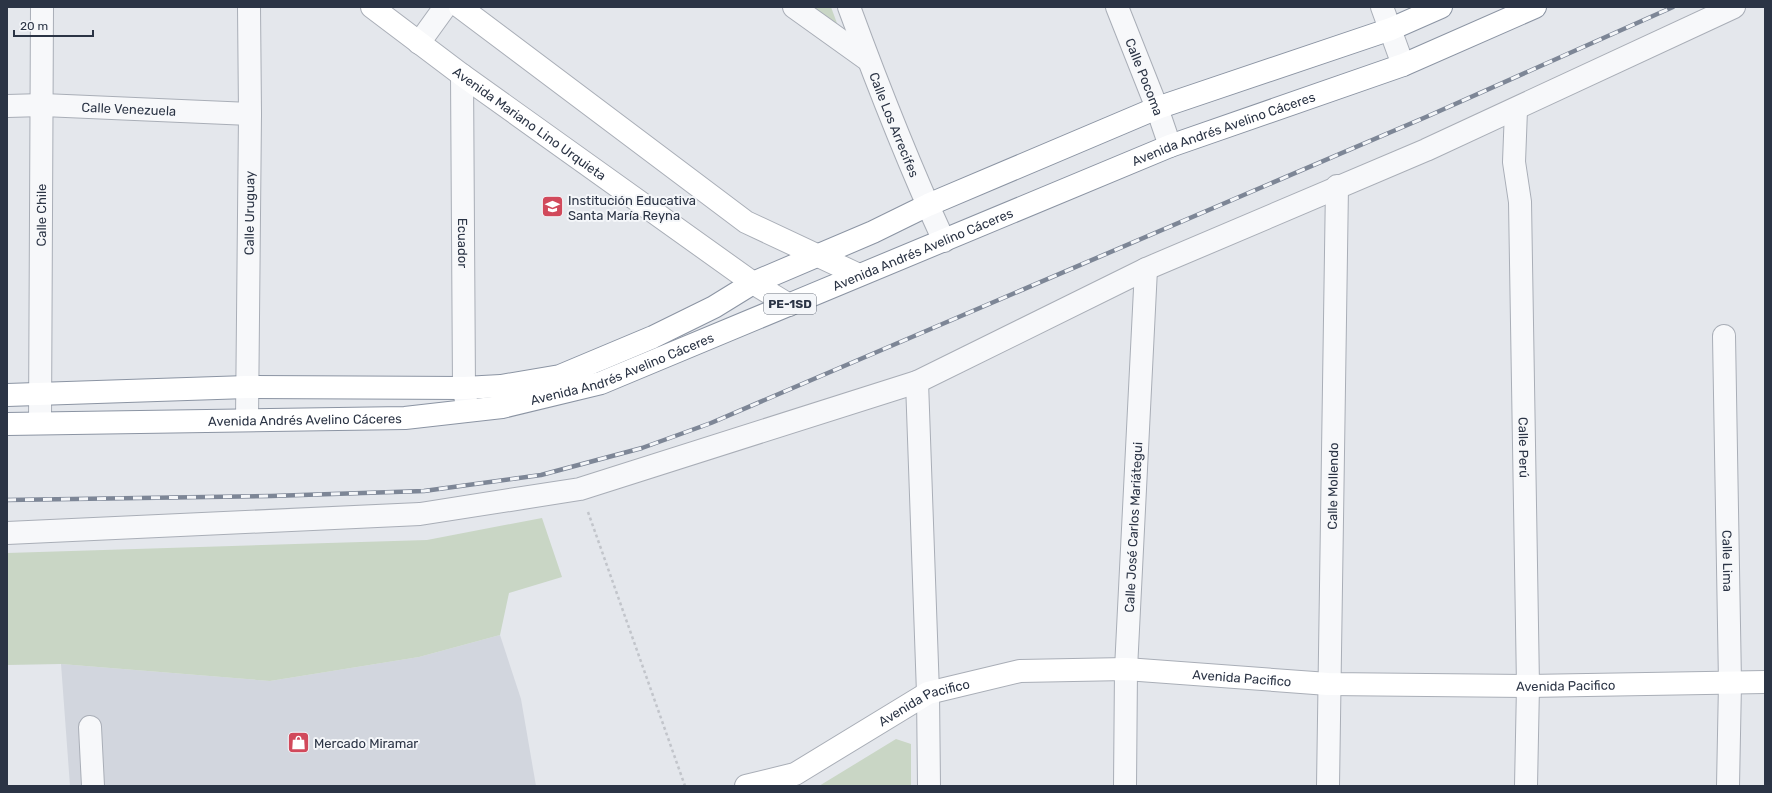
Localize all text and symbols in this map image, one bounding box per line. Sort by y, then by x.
scale bar [14,12,93,38]
text: 20 m [20,19,48,33]
street label: Calle Pocoma [1123,36,1166,117]
street label: Avenida Mariano Lino Urquieta [450,64,609,183]
street label: Calle Los Arrecifes [867,70,922,180]
street label: Avenida Andrés Avelino Cáceres [1129,89,1317,169]
street label: Calle Venezuela [81,99,177,118]
street label: Calle Uruguay [241,171,258,255]
street label: Calle Chile [33,184,49,246]
place label: Institución Educativa Santa María Reyna [568,193,696,223]
school or university icon: Institución Educativa Santa María Reyna [539,194,565,220]
street label: Avenida Andrés Avelino Cáceres [830,205,1015,293]
street label: Ecuador [455,218,471,268]
road number: PE-1SD [764,294,816,314]
street label: Avenida Andrés Avelino Cáceres [529,329,716,407]
street label: Avenida Andrés Avelino Cáceres [208,411,402,428]
street label: Calle Perú [1516,417,1532,478]
street label: Calle José Carlos Mariátegui [1121,442,1145,613]
street label: Calle Mollendo [1324,442,1341,530]
street label: Calle Lima [1720,530,1736,592]
street label: Avenida Pacifico [1192,666,1292,689]
street label: Avenida Pacifico [876,676,971,729]
street label: Avenida Pacifico [1516,677,1615,694]
shop icon: Mercado Miramar [285,730,311,756]
place label: Mercado Miramar [314,736,418,751]

